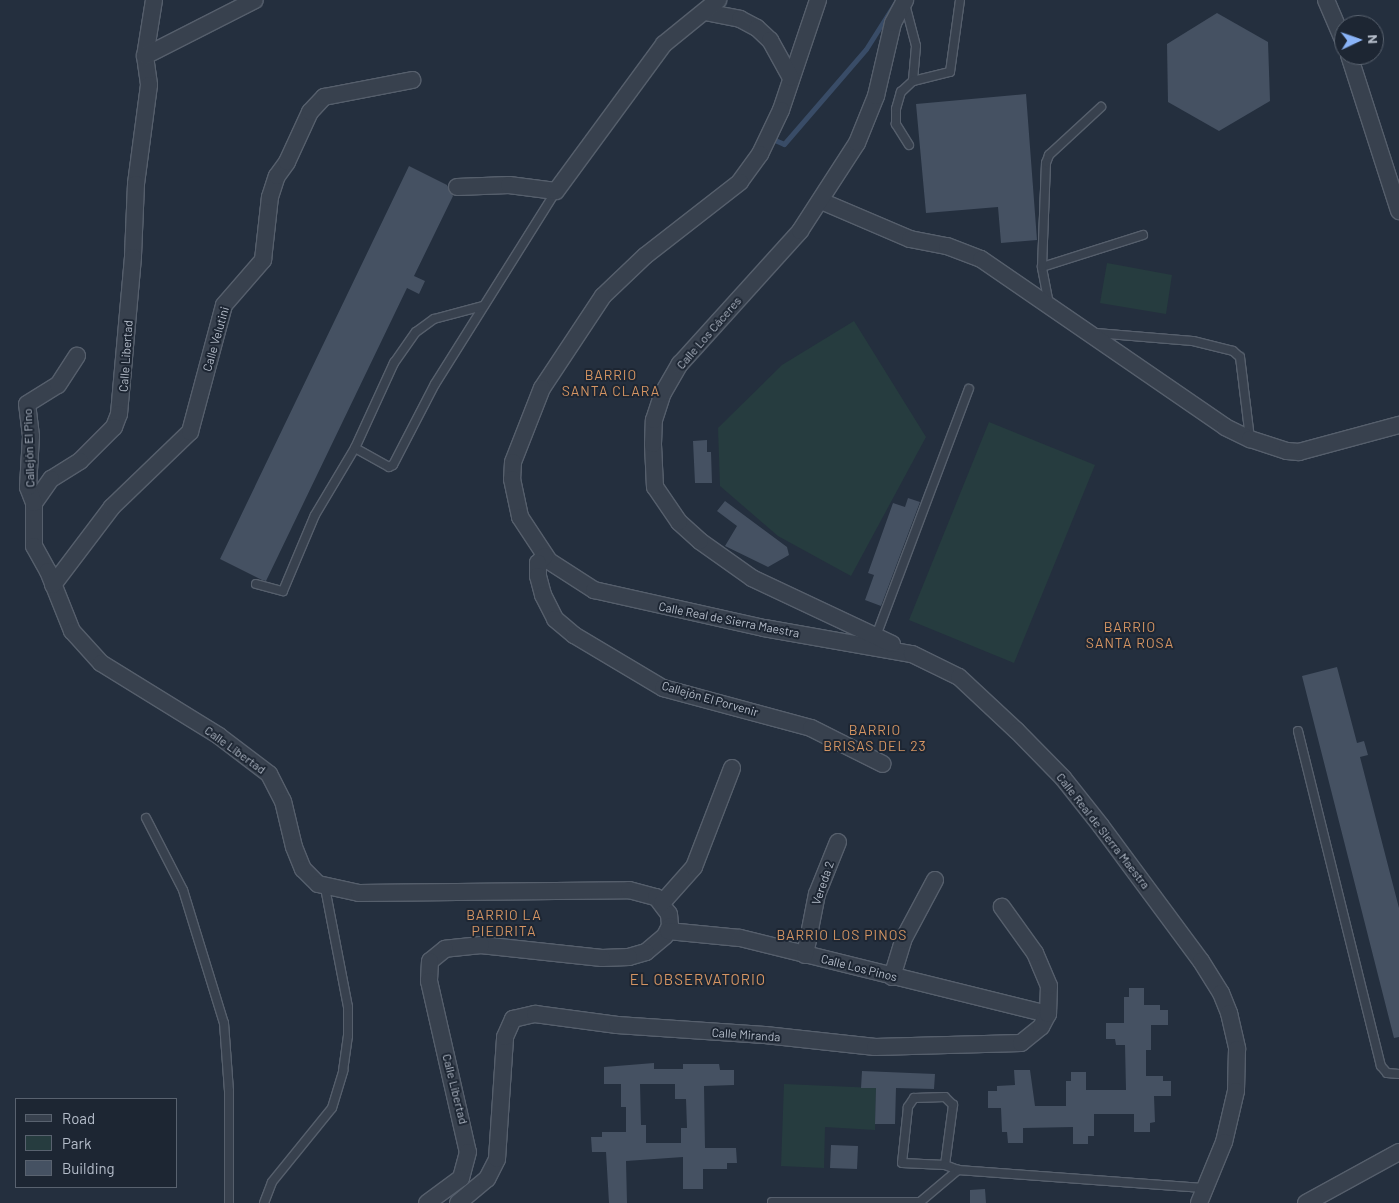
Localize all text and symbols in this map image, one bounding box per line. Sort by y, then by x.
north arrow [1334,15,1384,65]
text: N [1365,34,1382,44]
street label: Calle Los Cáceres [674,294,744,372]
street label: Calle Velutini [200,305,232,373]
street label: Calle Libertad [116,320,136,392]
district label: BARRIO SANTA CLARA [560,367,662,400]
street label: Callejón El Pino [20,408,38,488]
street label: Calle Real de Sierra Maestra [657,599,801,641]
district label: BARRIO SANTA ROSA [1084,619,1176,652]
street label: Callejón El Porvenir [660,678,760,720]
district label: BARRIO BRISAS DEL 23 [822,722,928,754]
street label: Calle Libertad [202,723,268,777]
street label: Calle Real de Sierra Maestra [1053,770,1153,892]
street label: Vereda 2 [809,859,837,907]
district label: BARRIO LA PIEDRITA [465,907,543,940]
district label: BARRIO LOS PINOS [774,927,910,943]
street label: Calle Los Pinos [819,952,899,984]
district label: EL OBSERVATORIO [628,971,768,989]
street label: Calle Miranda [711,1025,781,1045]
street label: Calle Libertad [439,1052,471,1126]
legend [15,1098,178,1188]
text: Road [62,1109,95,1127]
text: Park [62,1134,91,1152]
text: Building [62,1159,115,1177]

